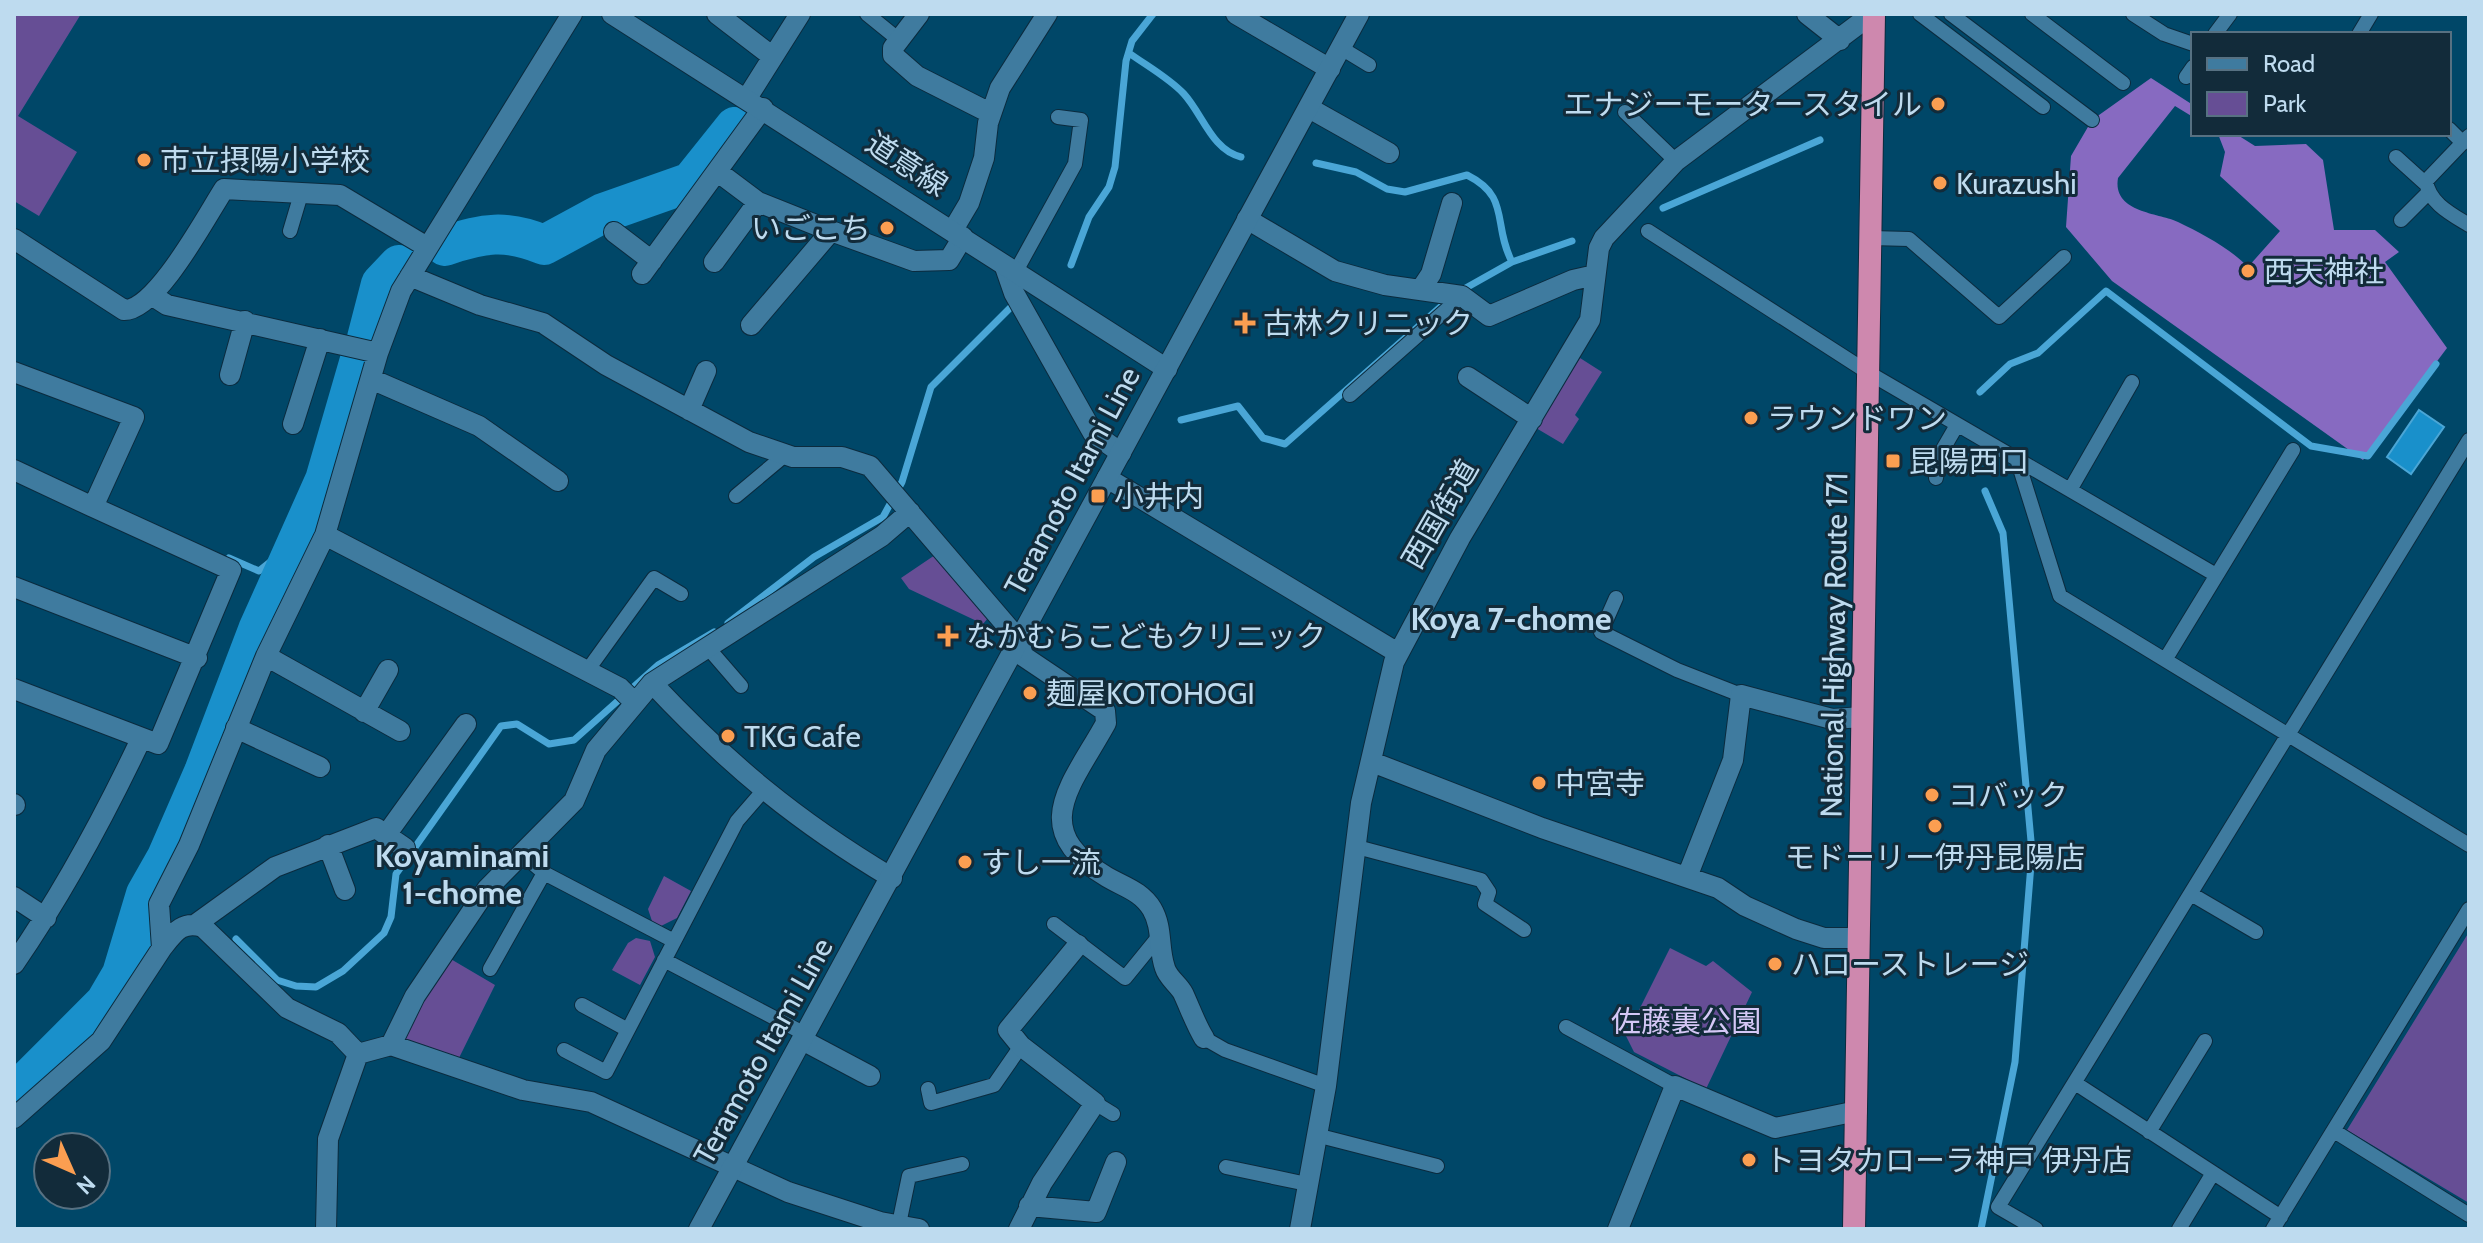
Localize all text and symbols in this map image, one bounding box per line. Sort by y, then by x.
legend [2191,32,2451,136]
text: Road [2263,49,2315,78]
place label: エナジーモータースタイル [1564,86,1922,123]
text: Park [2263,89,2306,118]
marker: エナジーモータースタイル [1929,95,1947,113]
street label: 道意線 [859,124,955,204]
place label: 市立摂陽小学校 [160,142,370,179]
marker: 市立摂陽小学校 [135,151,153,169]
place label: Kurazushi [1956,165,2077,202]
marker: Kurazushi [1931,174,1949,192]
place label: いごこち [751,210,871,247]
marker: いごこち [878,219,896,237]
place label: 西天神社 [2264,253,2384,290]
marker: 西天神社 [2239,262,2257,280]
place label: 古林クリニック [1263,305,1473,342]
marker: 古林クリニック [1234,312,1256,334]
street label: Teramoto Itami Line [996,360,1148,602]
place label: ラウンドワン [1767,400,1947,437]
marker: ラウンドワン [1742,409,1760,427]
place label: 昆陽西口 [1909,443,2029,480]
marker: 昆陽西口 [1884,452,1902,470]
street label: 西国街道 [1394,453,1486,575]
street label: National Highway Route 171 [1812,472,1856,818]
place label: 小井内 [1114,478,1204,515]
marker: 小井内 [1089,487,1107,505]
district label: Koya 7-chome [1411,599,1611,638]
place label: なかむらこどもクリニック [966,618,1326,655]
marker: なかむらこどもクリニック [937,625,959,647]
place label: 麺屋KOTOHOGI [1046,675,1255,712]
marker: 麺屋KOTOHOGI [1021,684,1039,702]
place label: TKG Cafe [744,718,861,755]
marker: TKG Cafe [719,727,737,745]
place label: 中宮寺 [1555,765,1645,802]
marker: 中宮寺 [1530,774,1548,792]
place label: コバック [1948,777,2068,814]
marker: コバック [1923,786,1941,804]
marker: モドーリー伊丹昆陽店 [1926,817,1944,835]
district label: Koyaminami 1-chome [375,836,549,912]
place label: モドーリー伊丹昆陽店 [1785,839,2085,876]
place label: すし一流 [981,844,1101,881]
marker: すし一流 [956,853,974,871]
street label: Teramoto Itami Line [685,931,841,1171]
place label: ハローストレージ [1791,946,2029,983]
marker: ハローストレージ [1766,955,1784,973]
park label: 佐藤裏公園 [1611,1003,1761,1040]
north arrow [32,1131,112,1211]
place label: トヨタカローラ神戸 伊丹店 [1765,1142,2132,1179]
marker: トヨタカローラ神戸 伊丹店 [1740,1151,1758,1169]
text: N [71,1170,101,1200]

